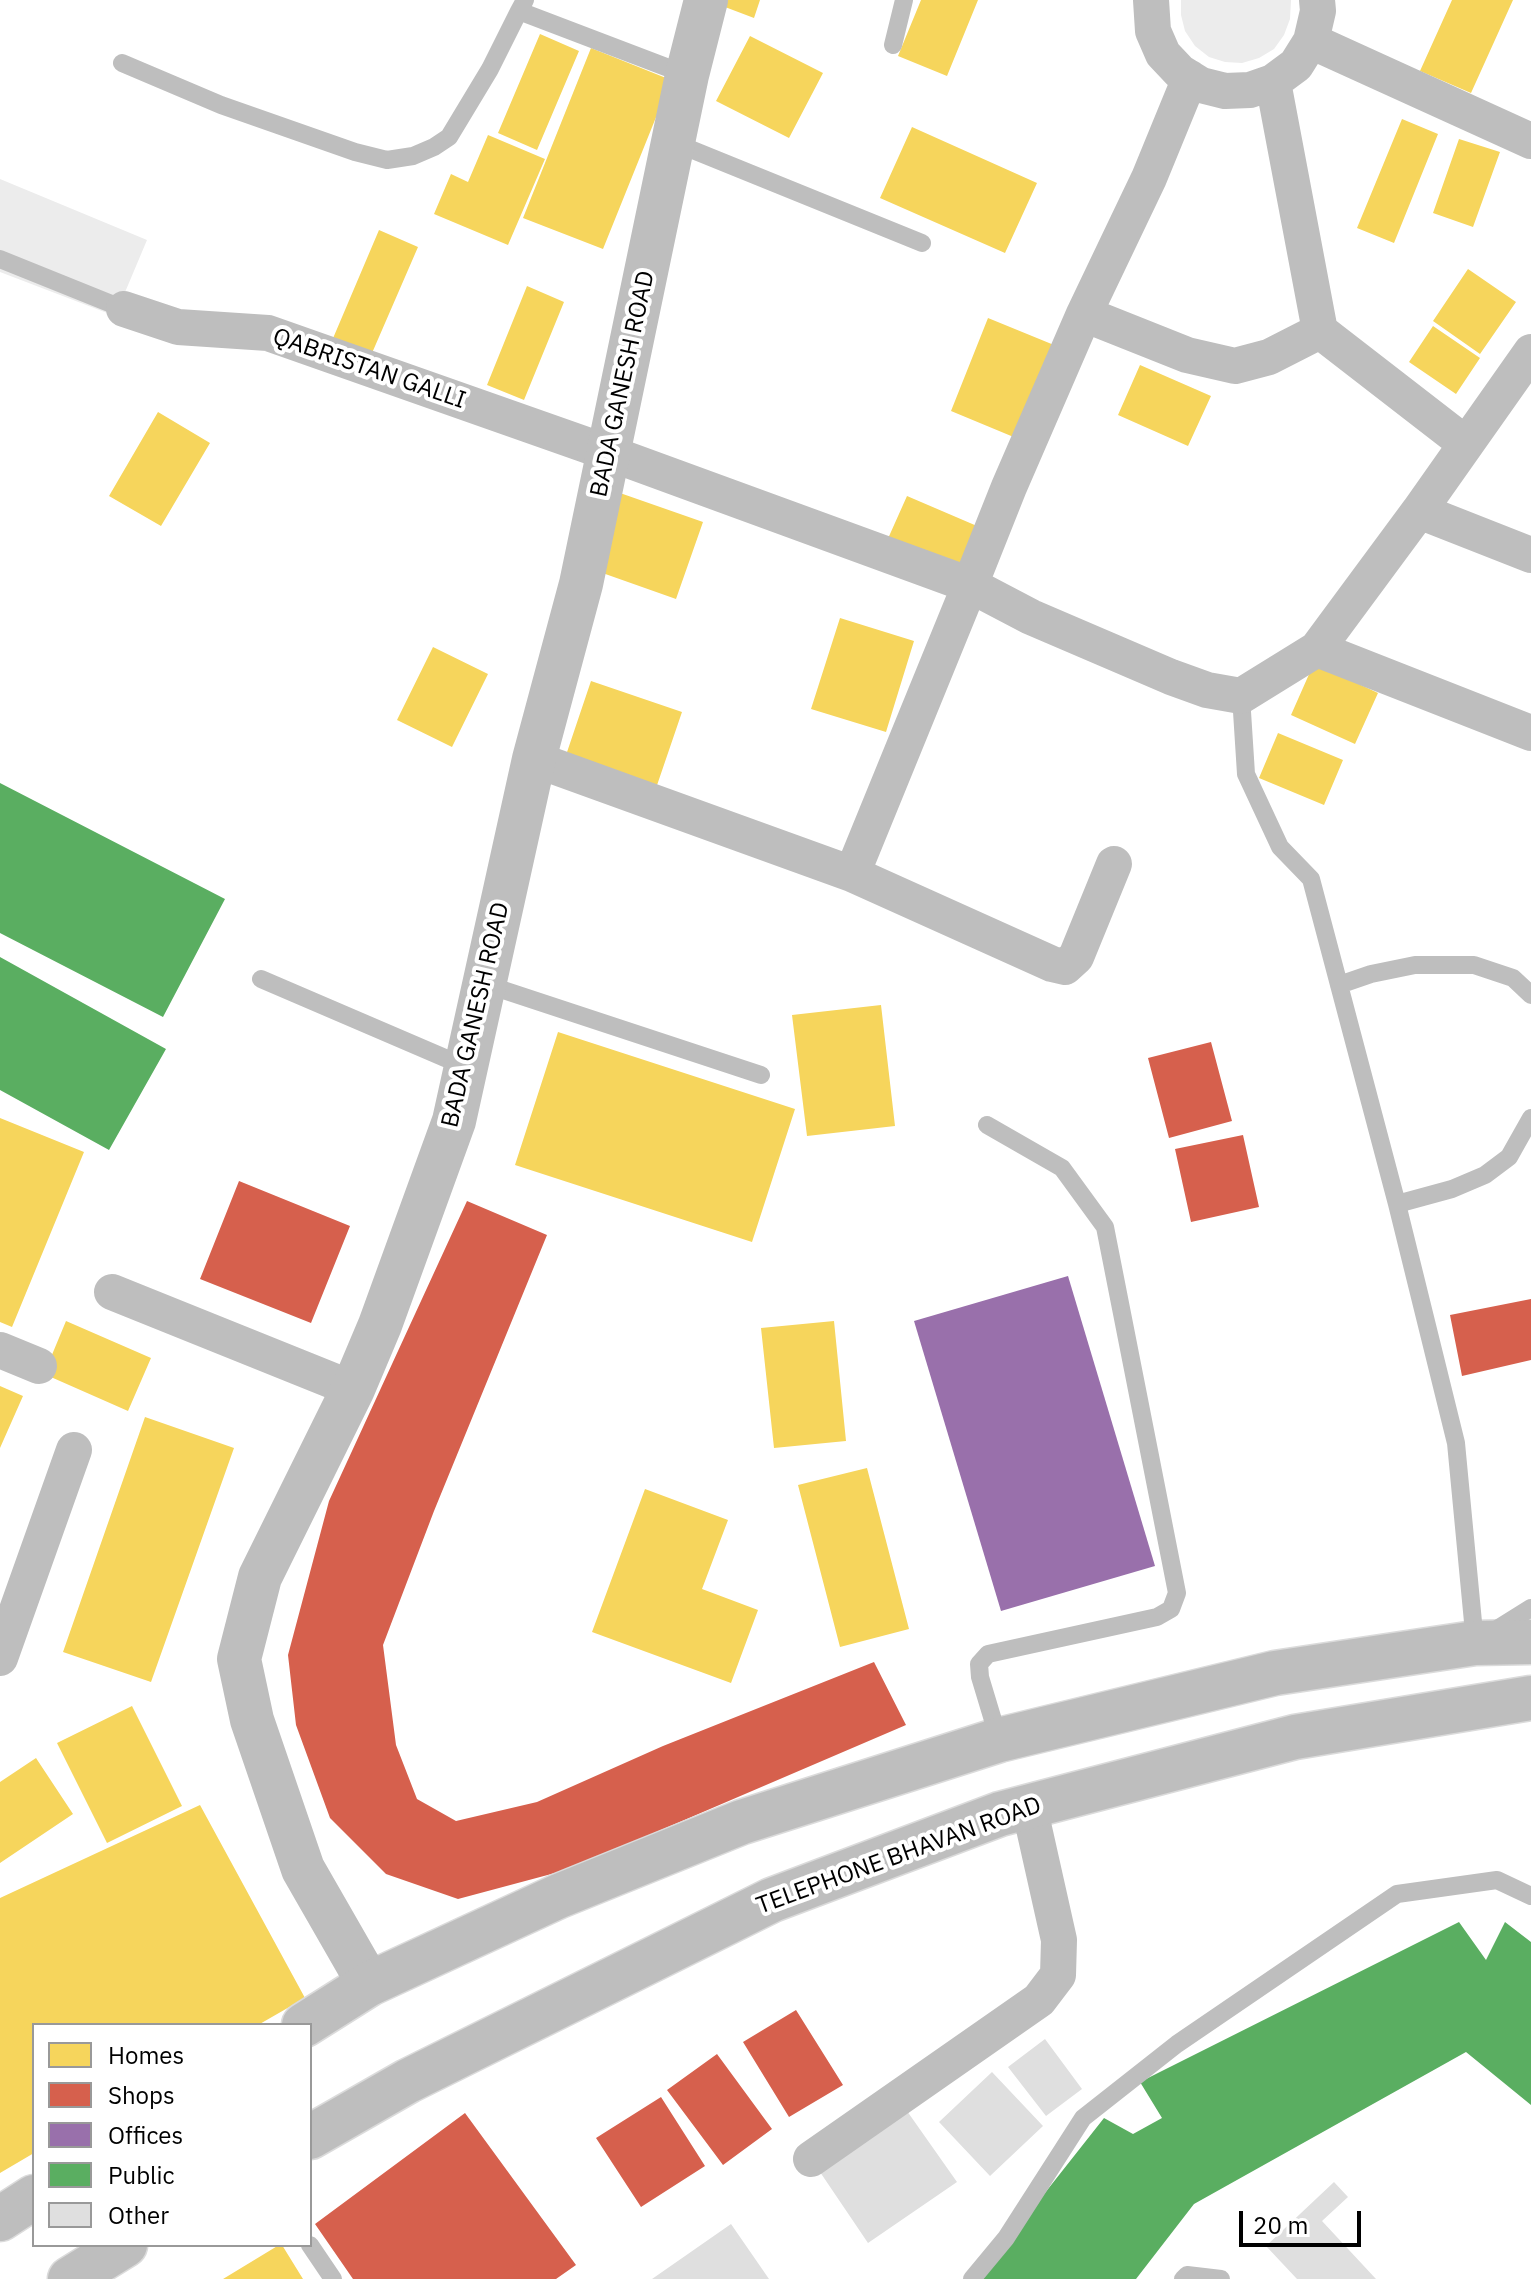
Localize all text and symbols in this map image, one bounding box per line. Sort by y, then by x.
street label: BADA GANESH ROAD [585,268,661,500]
street label: QABRISTAN GALLI [269,322,469,416]
street label: BADA GANESH ROAD [436,899,516,1131]
street label: TELEPHONE BHAVAN ROAD [753,1791,1045,1921]
legend [32,2023,312,2247]
text: Homes [108,2039,184,2071]
text: Shops [108,2079,175,2111]
text: Offices [108,2119,183,2151]
text: Public [108,2159,175,2191]
scale bar [1243,2195,1365,2245]
text: Other [108,2199,169,2231]
text: 20 m [1253,2209,1308,2241]

